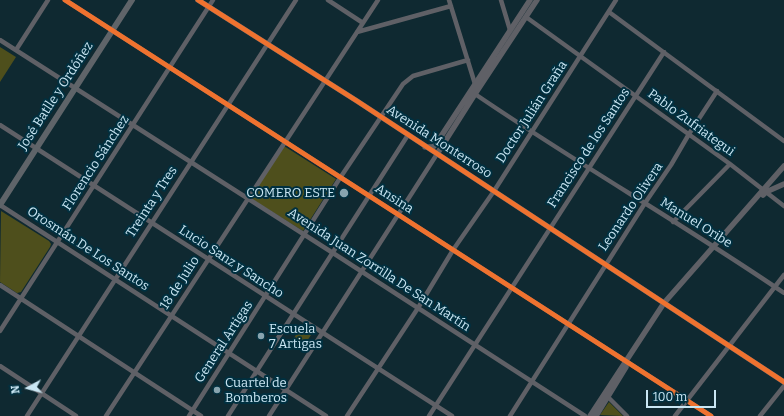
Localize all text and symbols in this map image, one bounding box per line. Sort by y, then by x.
street label: José Batlle y Ordóñez [15,39,97,153]
street label: Doctor Julián Graña [493,58,571,166]
street label: Francisco de los Santos [545,85,633,211]
street label: Pablo Zufriategui [645,86,737,160]
street label: Avenida Monterroso [383,102,495,182]
street label: Florencio Sánchez [59,112,133,214]
street label: Leonardo Olivera [596,160,666,254]
street label: Treinta y Tres [123,163,181,241]
street label: Ansina [372,181,416,217]
place label: COMERO ESTE [246,185,335,201]
marker: COMERO ESTE [338,187,350,199]
street label: Manuel Oribe [657,195,735,251]
street label: Orosmán De Los Santos [24,204,152,294]
street label: Avenida Juan Zorrilla De San Martín [285,205,473,335]
street label: Lucio Sanz y Sancho [176,222,286,302]
street label: 18 de Julio [157,253,203,313]
street label: General Artigas [192,298,256,386]
place label: Escuela 7 Artigas [269,321,322,352]
marker: Escuela 7 Artigas [256,331,266,341]
north arrow [8,368,48,408]
place label: Cuartel de Bomberos [225,375,287,406]
scale bar [648,382,718,408]
text: N [9,385,23,395]
marker: Cuartel de Bomberos [212,385,222,395]
text: 100 m [653,390,687,404]

